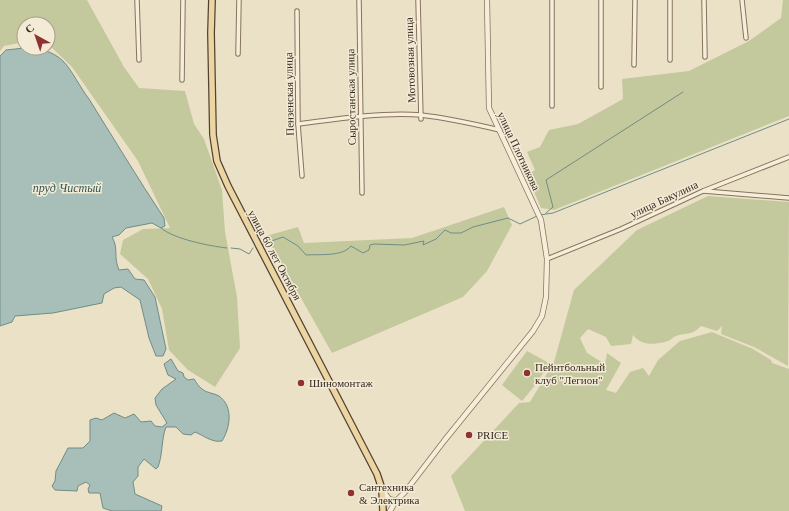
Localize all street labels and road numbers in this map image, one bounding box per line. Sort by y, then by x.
street label: Мотовозная улица [403,17,417,103]
street label: Сыростанская улица [344,49,358,145]
street label: Пензенская улица [282,52,296,136]
street label: улица Плотникова [495,110,543,192]
street label: улица Бакулина [628,178,700,220]
street label: улица 60 лет Октября [246,208,304,302]

